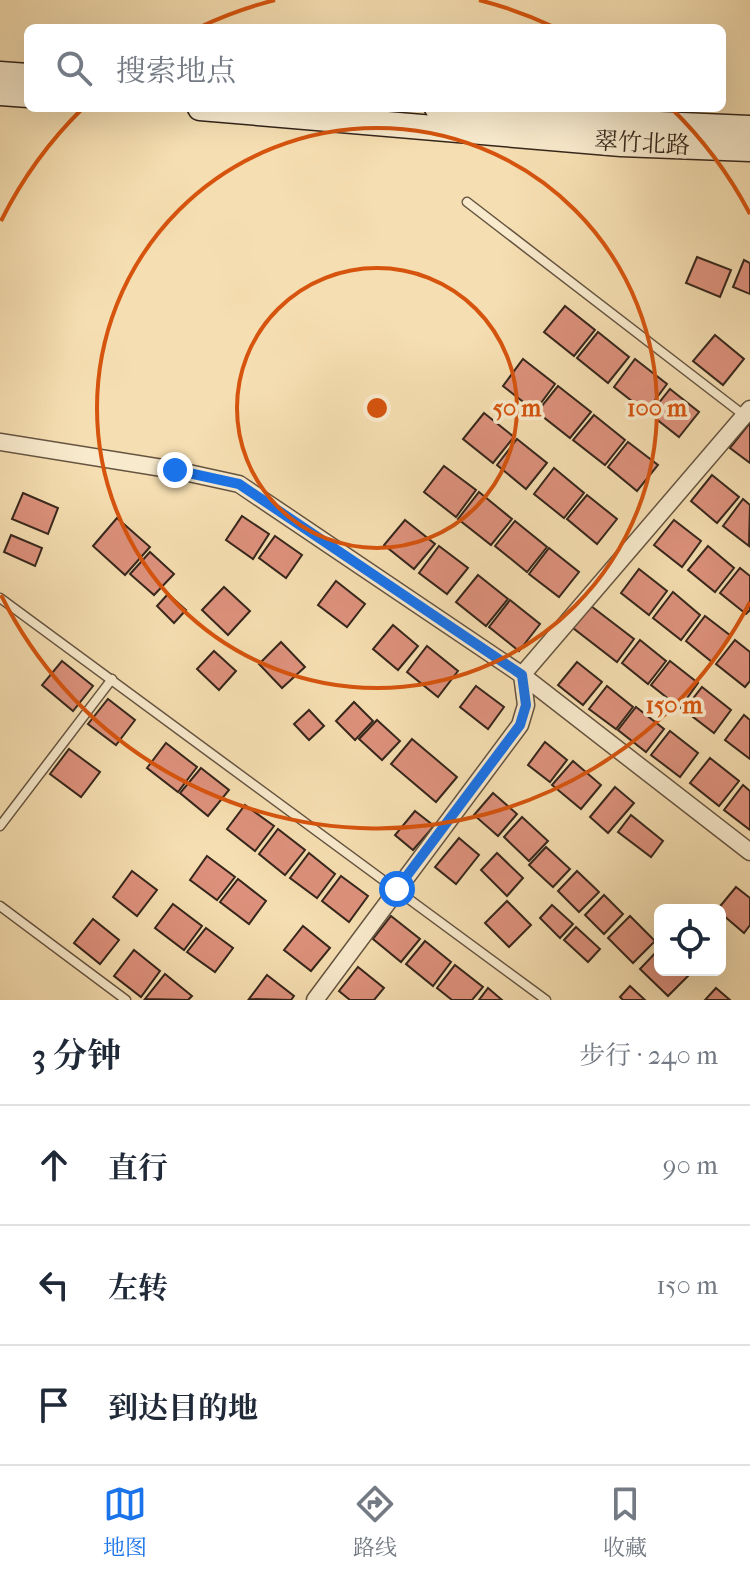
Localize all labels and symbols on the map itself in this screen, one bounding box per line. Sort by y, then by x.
street label: 翠竹北路 [593,127,691,159]
centre of rings [363,394,391,422]
text: 50 m [493,394,542,422]
text: 100 m [627,394,688,422]
route end [157,452,193,488]
text: 150 m [645,691,704,719]
route start [379,871,415,907]

